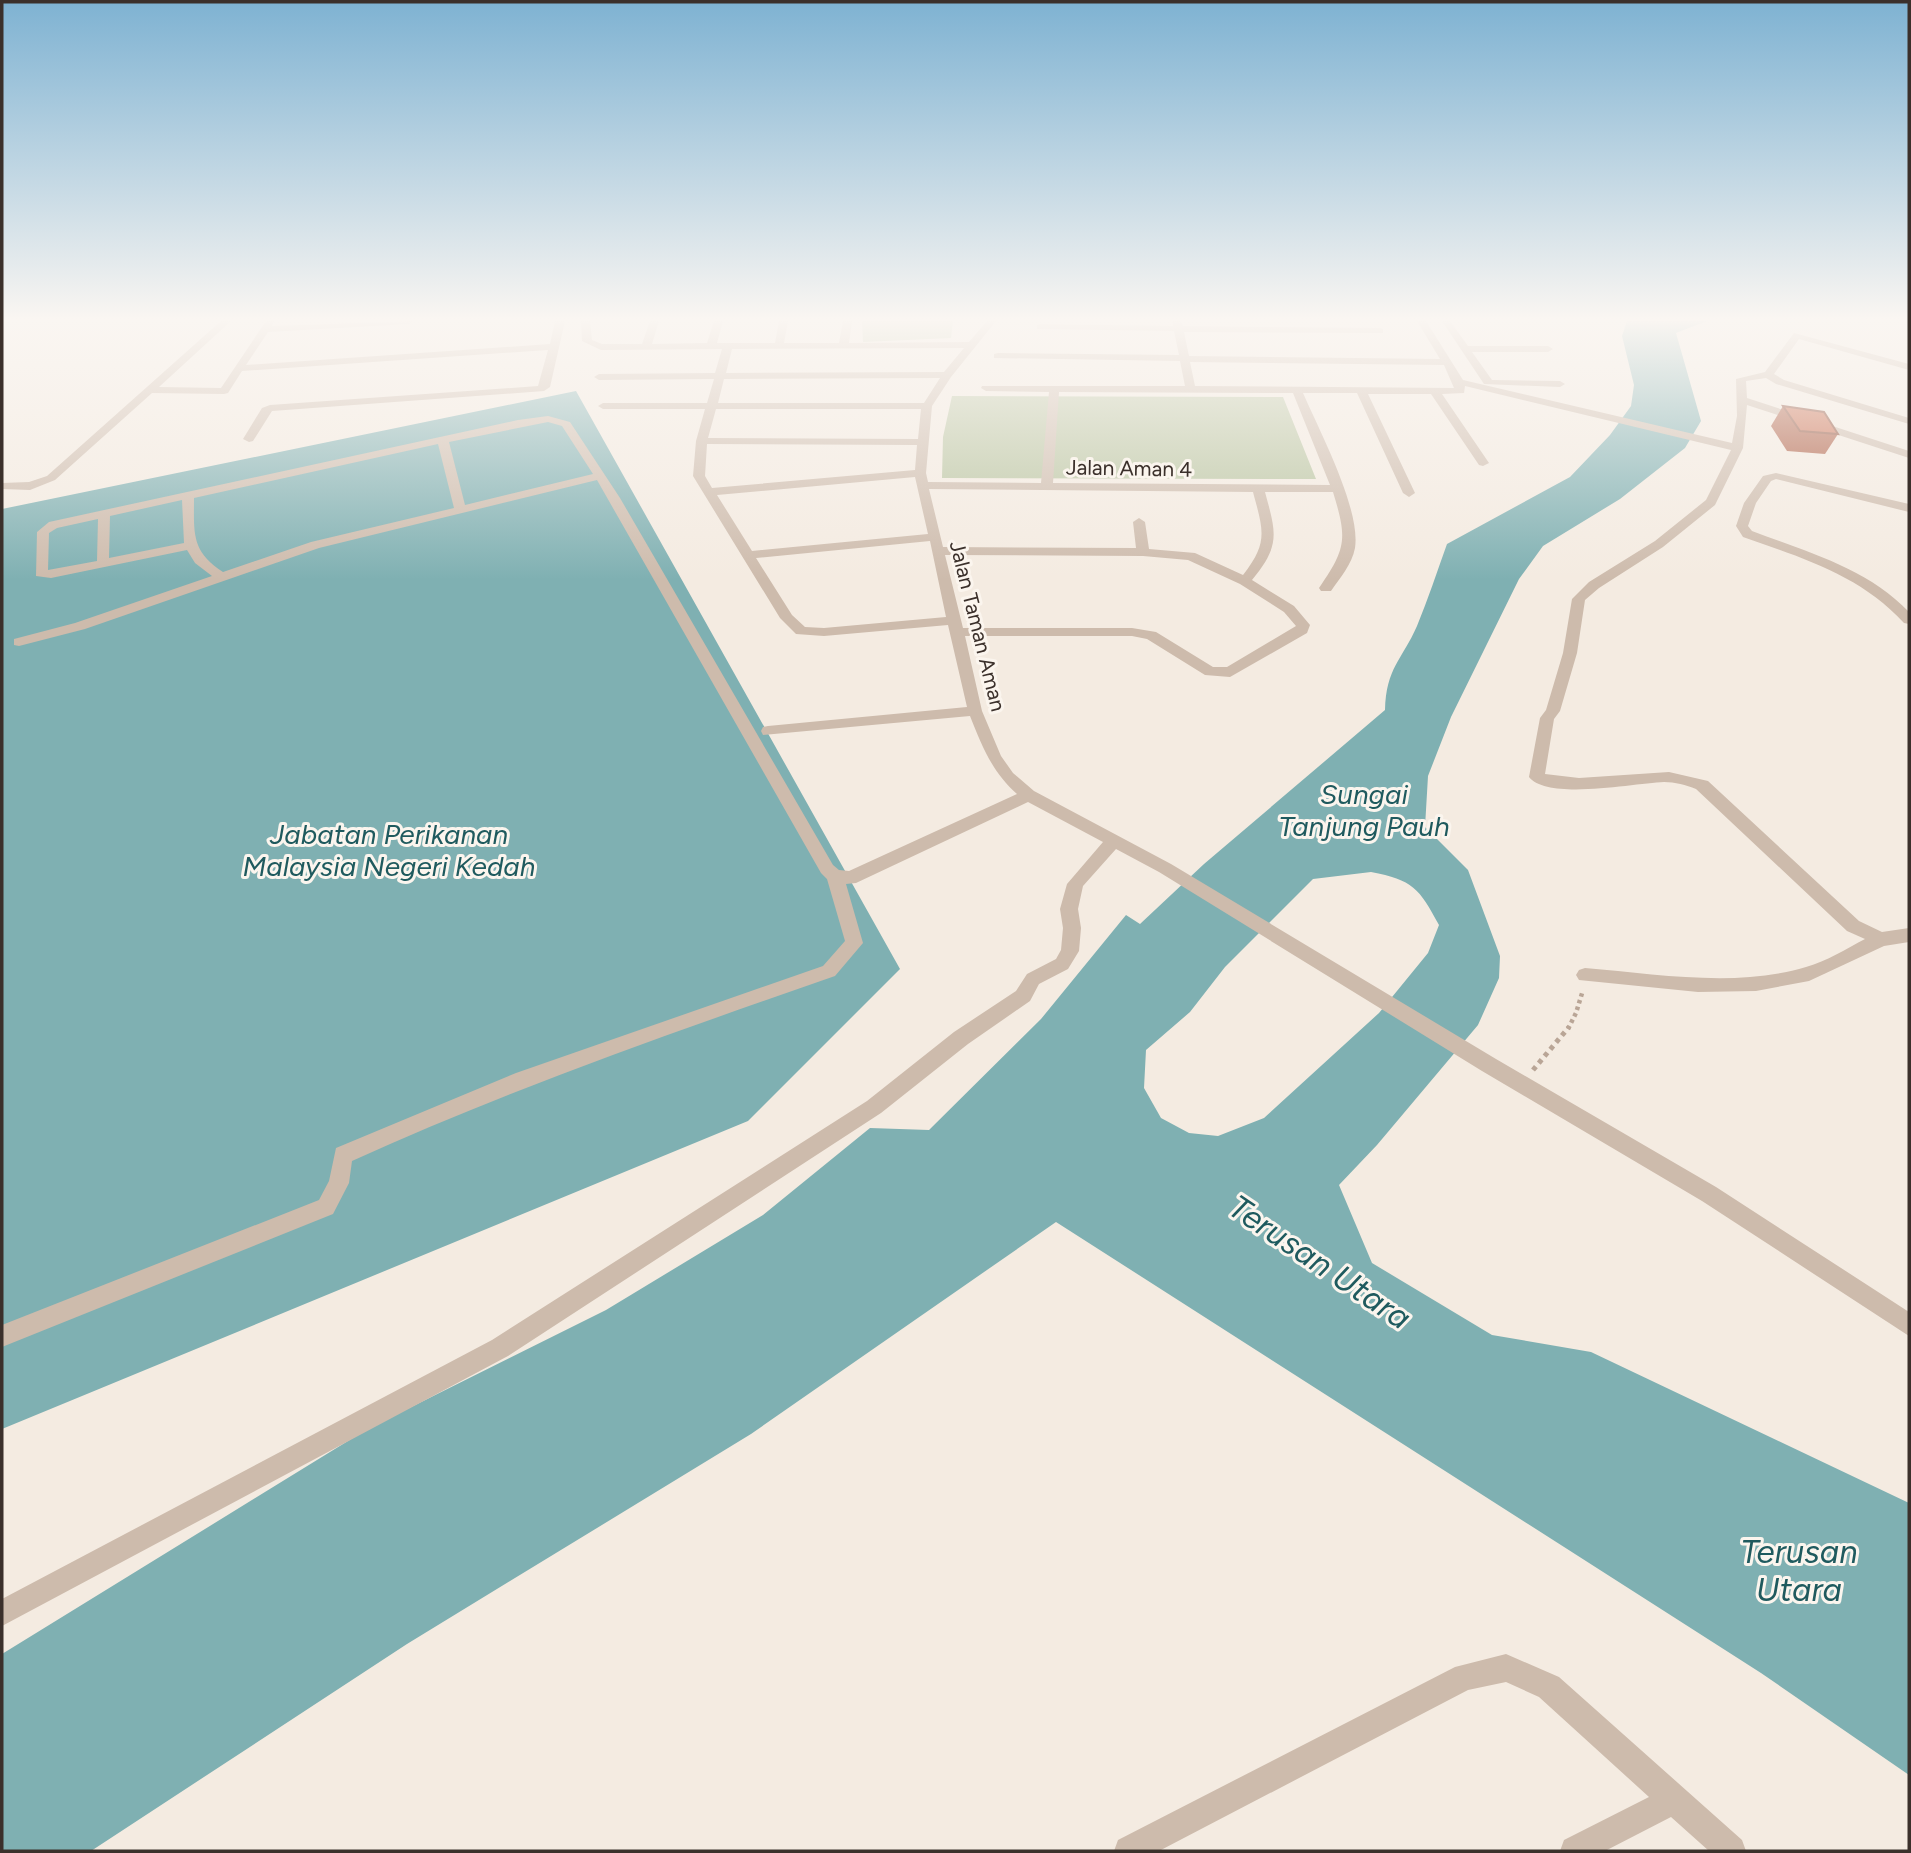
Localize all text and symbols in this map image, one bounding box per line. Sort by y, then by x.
street label: Jalan Aman 4 [1066,454,1192,482]
street label: Jalan Taman Aman [945,538,1011,714]
water label: Sungai Tanjung Pauh [1278,777,1450,843]
water label: Jabatan Perikanan Malaysia Negeri Kedah [243,817,535,883]
water label: Terusan Utara [1222,1187,1418,1337]
water label: Terusan Utara [1740,1532,1858,1609]

